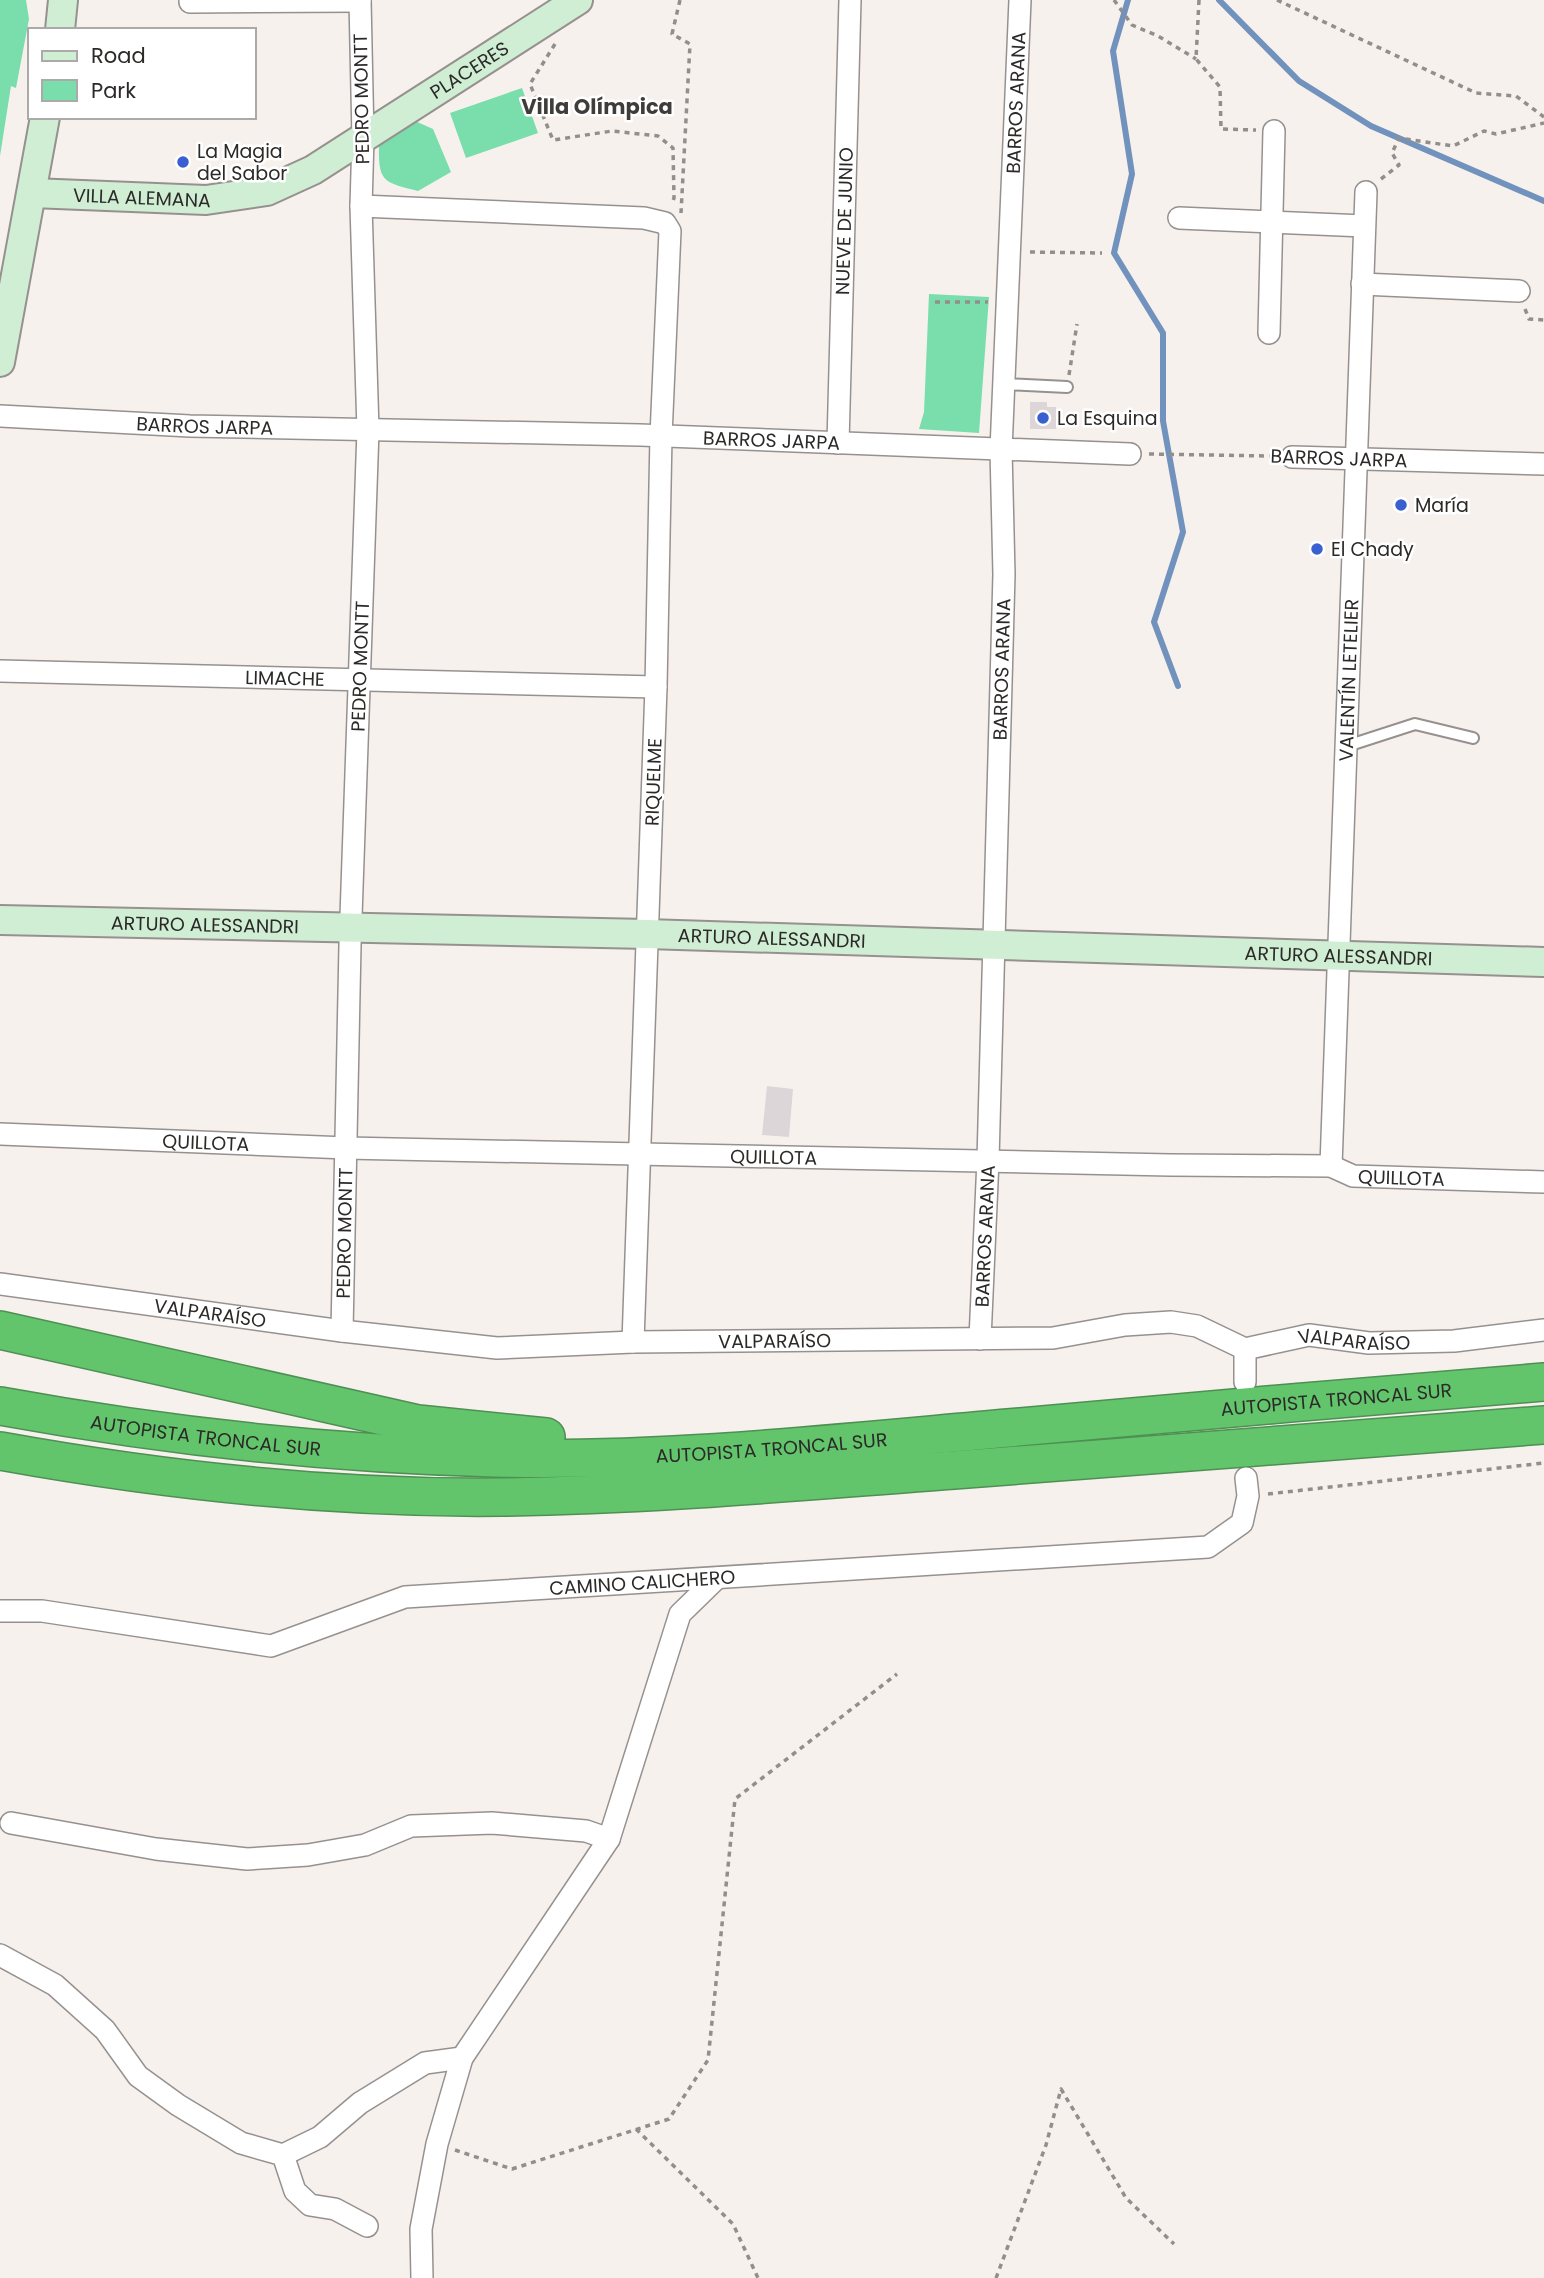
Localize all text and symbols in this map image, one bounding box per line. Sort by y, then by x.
legend [28,28,256,119]
street label: BARROS ARANA [1000,31,1033,174]
street label: PEDRO MONTT [347,33,376,165]
street label: PLACERES [425,35,514,106]
text: Road [91,41,146,70]
text: Park [91,76,136,105]
district label: Villa Olímpica [521,92,673,121]
place label: La Magia del Sabor [197,138,287,187]
street label: NUEVE DE JUNIO [829,147,860,295]
marker: La Magia del Sabor [175,154,191,170]
street label: VILLA ALEMANA [72,182,212,214]
place label: La Esquina [1057,405,1157,432]
street label: BARROS JARPA [136,410,274,442]
marker: La Esquina [1035,410,1051,426]
street label: BARROS JARPA [703,424,841,457]
street label: BARROS JARPA [1270,443,1408,474]
place label: María [1415,492,1469,519]
marker: María [1393,497,1409,513]
place label: El Chady [1331,536,1414,563]
marker: El Chady [1309,541,1325,557]
street label: BARROS ARANA [986,598,1017,741]
street label: VALENTÍN LETELIER [1333,599,1365,762]
street label: PEDRO MONTT [344,600,376,732]
street label: LIMACHE [245,664,325,693]
street label: RIQUELME [638,738,669,827]
street label: ARTURO ALESSANDRI [111,909,299,940]
street label: ARTURO ALESSANDRI [677,922,866,955]
street label: ARTURO ALESSANDRI [1244,940,1433,973]
street label: QUILLOTA [162,1128,250,1158]
street label: QUILLOTA [730,1143,818,1172]
street label: QUILLOTA [1357,1163,1445,1193]
street label: BARROS ARANA [968,1164,1002,1308]
street label: PEDRO MONTT [330,1167,359,1299]
street label: VALPARAÍSO [152,1292,268,1334]
street label: VALPARAÍSO [1295,1322,1411,1357]
street label: VALPARAÍSO [718,1327,831,1355]
street label: AUTOPISTA TRONCAL SUR [1219,1377,1453,1423]
street label: AUTOPISTA TRONCAL SUR [88,1408,322,1463]
street label: AUTOPISTA TRONCAL SUR [655,1426,889,1470]
street label: CAMINO CALICHERO [548,1563,736,1602]

